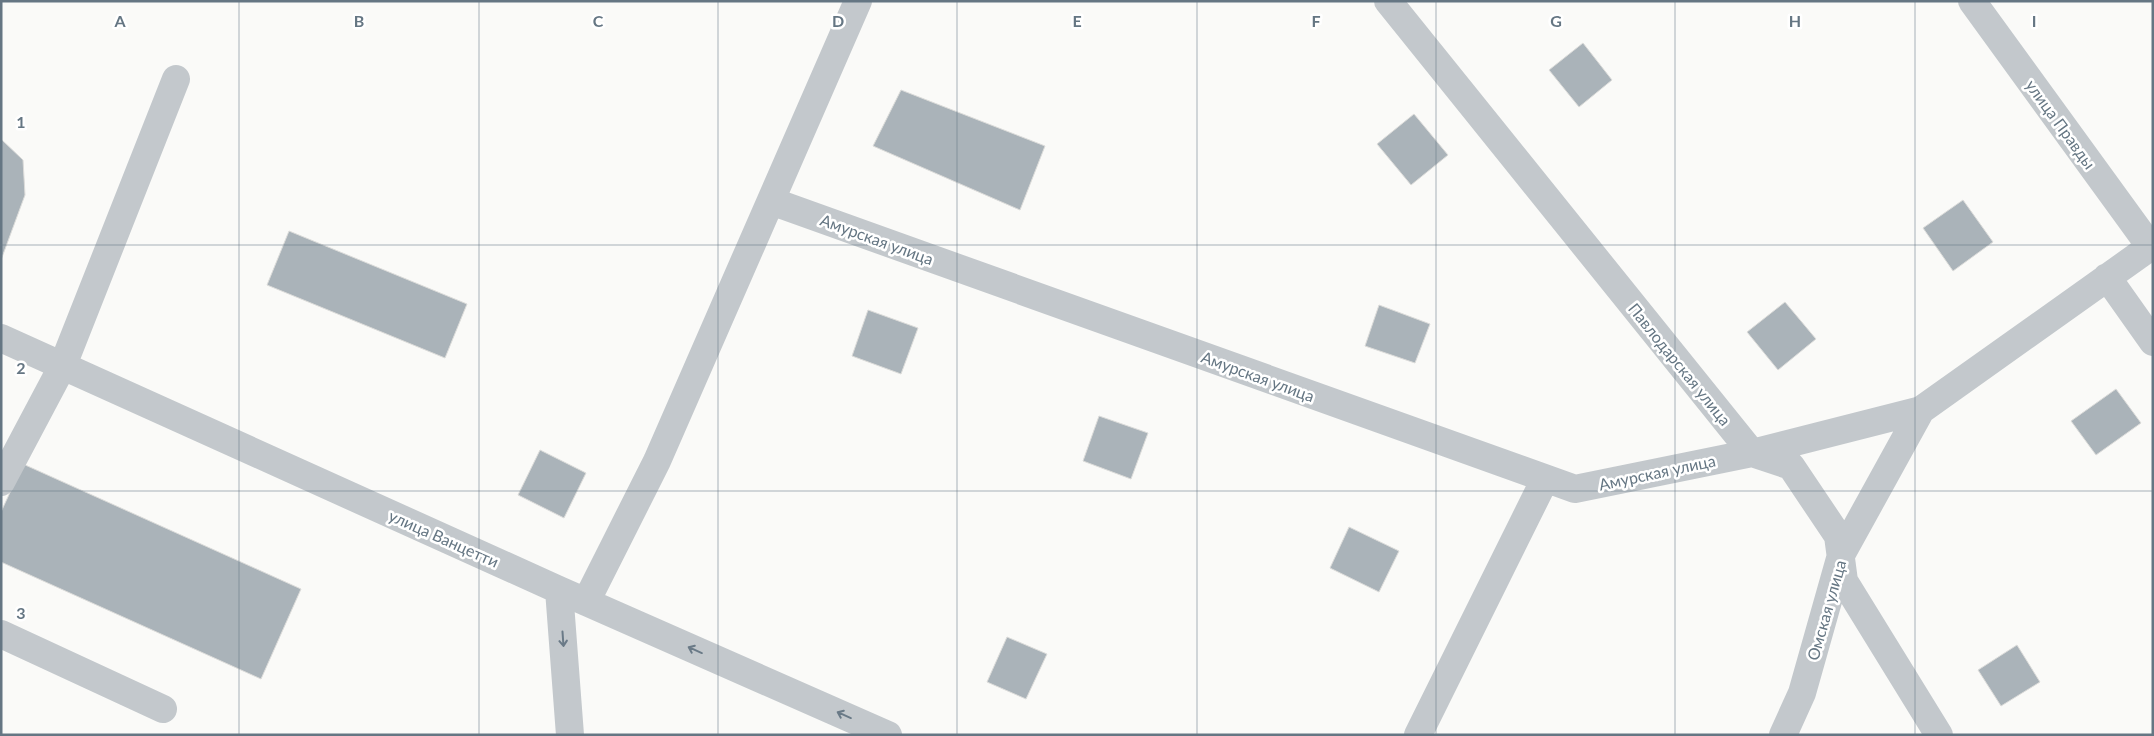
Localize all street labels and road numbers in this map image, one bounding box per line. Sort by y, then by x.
street label: улица Правды [2022,76,2100,172]
street label: Амурская улица [818,210,936,268]
street label: Павлодарская улица [1625,299,1735,429]
street label: Амурская улица [1199,347,1317,405]
street label: Амурская улица [1597,450,1717,494]
street label: улица Ванцетти [386,505,502,571]
street label: Омская улица [1803,558,1849,662]

